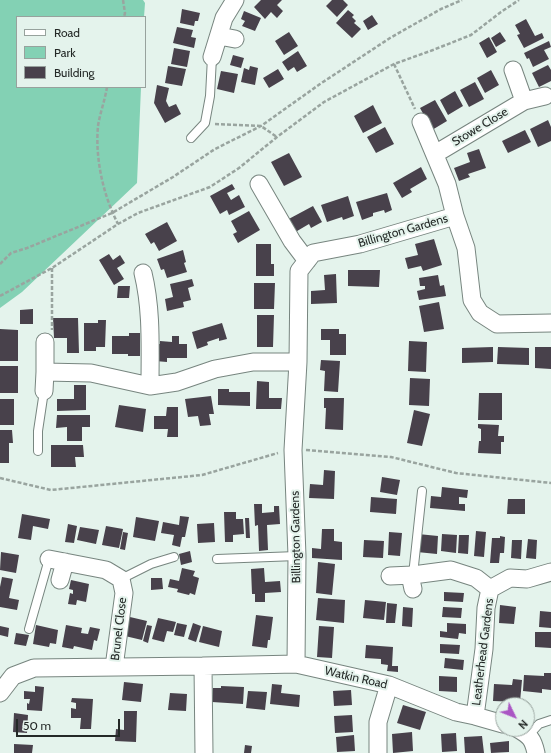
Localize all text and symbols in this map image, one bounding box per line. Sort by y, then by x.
legend [16,16,146,88]
text: Road [54,25,80,40]
text: Park [54,45,76,60]
text: Building [54,65,95,80]
street label: Stowe Close [449,105,511,149]
street label: Billington Gardens [357,211,449,251]
street label: Billington Gardens [288,491,304,583]
street label: Brunel Close [108,597,130,661]
street label: Leatherhead Gardens [469,598,497,706]
street label: Watkin Road [323,664,389,692]
north arrow [495,697,535,737]
scale bar [18,711,122,737]
text: N [515,717,531,732]
text: 50 m [23,718,51,733]

